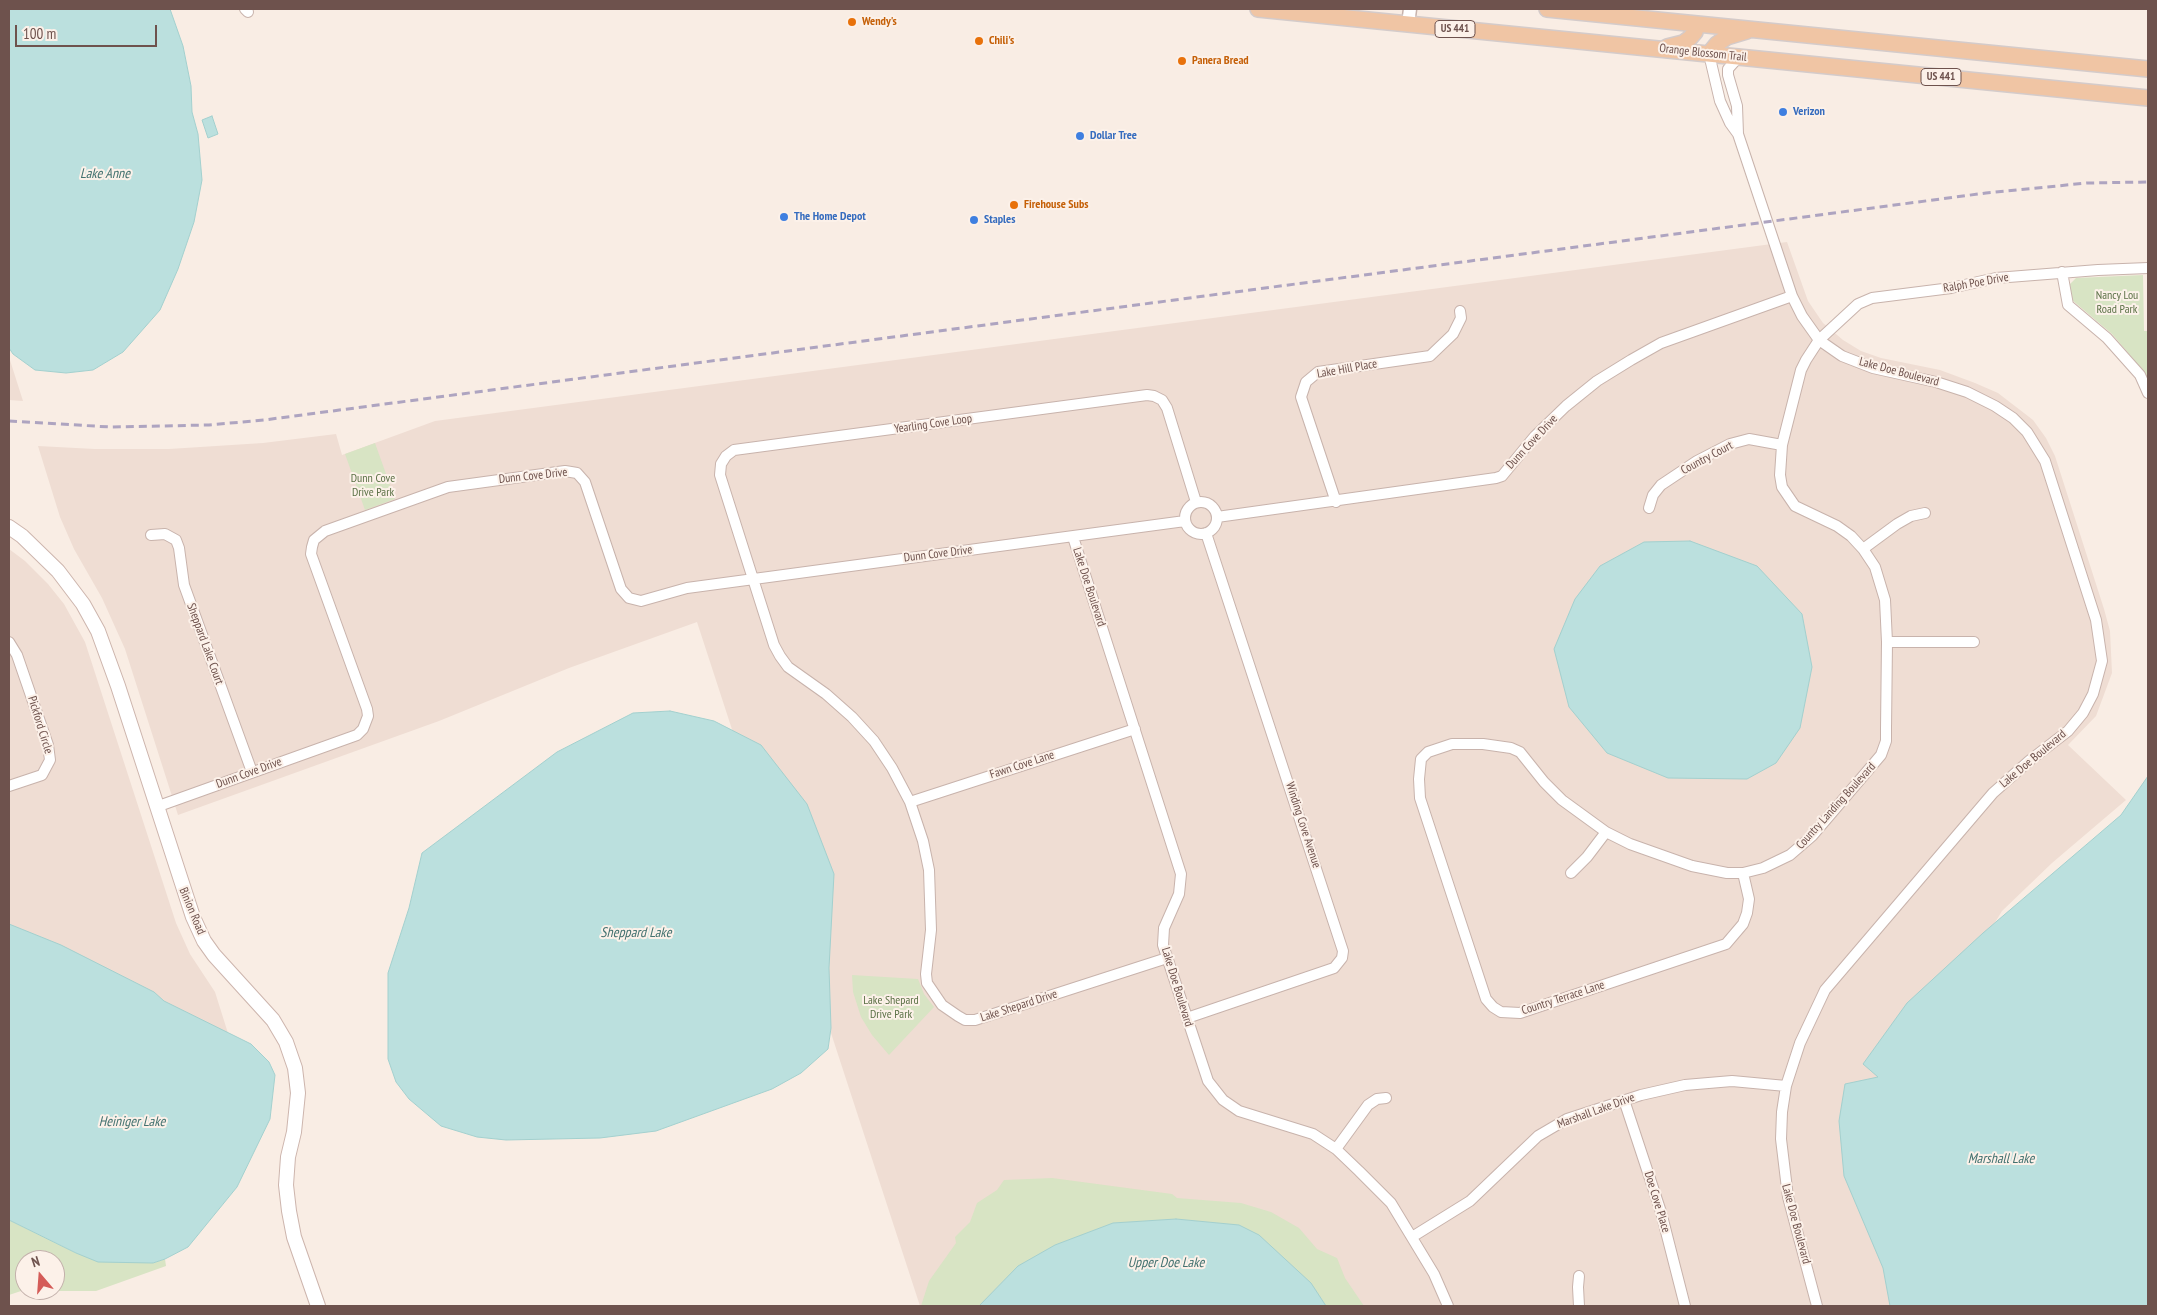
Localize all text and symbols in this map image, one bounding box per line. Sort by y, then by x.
scale bar [18,15,160,47]
place label: Wendy's [862,15,897,29]
marker: Wendy's [846,16,858,28]
road number: US 441 [1435,20,1475,38]
text: 100 m [23,24,56,43]
place label: Chili's [989,34,1014,48]
marker: Chili's [973,35,985,47]
street label: Orange Blossom Trail [1659,41,1747,65]
place label: Panera Bread [1192,54,1249,68]
marker: Panera Bread [1176,55,1188,67]
road number: US 441 [1921,68,1961,86]
place label: Verizon [1793,105,1825,119]
marker: Verizon [1777,106,1789,118]
place label: Dollar Tree [1090,129,1137,143]
marker: Dollar Tree [1074,130,1086,142]
water label: Lake Anne [80,166,130,182]
place label: Firehouse Subs [1024,198,1088,212]
marker: Firehouse Subs [1008,199,1020,211]
place label: The Home Depot [794,210,866,224]
marker: The Home Depot [778,211,790,223]
place label: Staples [984,213,1015,227]
marker: Staples [968,214,980,226]
street label: Ralph Poe Drive [1942,270,2010,296]
park label: Nancy Lou Road Park [2096,289,2138,317]
street label: Lake Doe Boulevard [1857,354,1941,390]
street label: Lake Hill Place [1316,357,1378,381]
street label: Yearling Cove Loop [893,411,973,437]
street label: Dunn Cove Drive [1503,412,1561,472]
street label: Country Court [1679,438,1735,478]
street label: Dunn Cove Drive [498,465,568,487]
park label: Dunn Cove Drive Park [351,472,395,500]
street label: Dunn Cove Drive [903,543,973,565]
street label: Lake Doe Boulevard [1069,546,1109,628]
street label: Sheppard Lake Court [184,601,226,687]
street label: Pickford Circle [24,694,56,756]
street label: Lake Doe Boulevard [1997,727,2069,791]
street label: Fawn Cove Lane [988,748,1056,782]
street label: Dunn Cove Drive [214,754,284,792]
street label: Country Landing Boulevard [1793,760,1879,852]
street label: Winding Cove Avenue [1282,780,1324,870]
street label: Binion Road [176,885,208,937]
water label: Sheppard Lake [601,925,671,941]
street label: Lake Doe Boulevard [1158,946,1196,1028]
street label: Country Terrace Lane [1520,978,1606,1018]
street label: Lake Shepard Drive [979,987,1059,1025]
park label: Lake Shepard Drive Park [863,994,919,1022]
street label: Marshall Lake Drive [1555,1090,1637,1132]
water label: Heiniger Lake [99,1114,165,1130]
water label: Marshall Lake [1968,1151,2034,1167]
street label: Doe Cove Place [1641,1170,1673,1234]
street label: Lake Doe Boulevard [1778,1182,1814,1266]
north arrow [15,1250,65,1300]
text: N [29,1252,42,1271]
water label: Upper Doe Lake [1128,1255,1204,1271]

